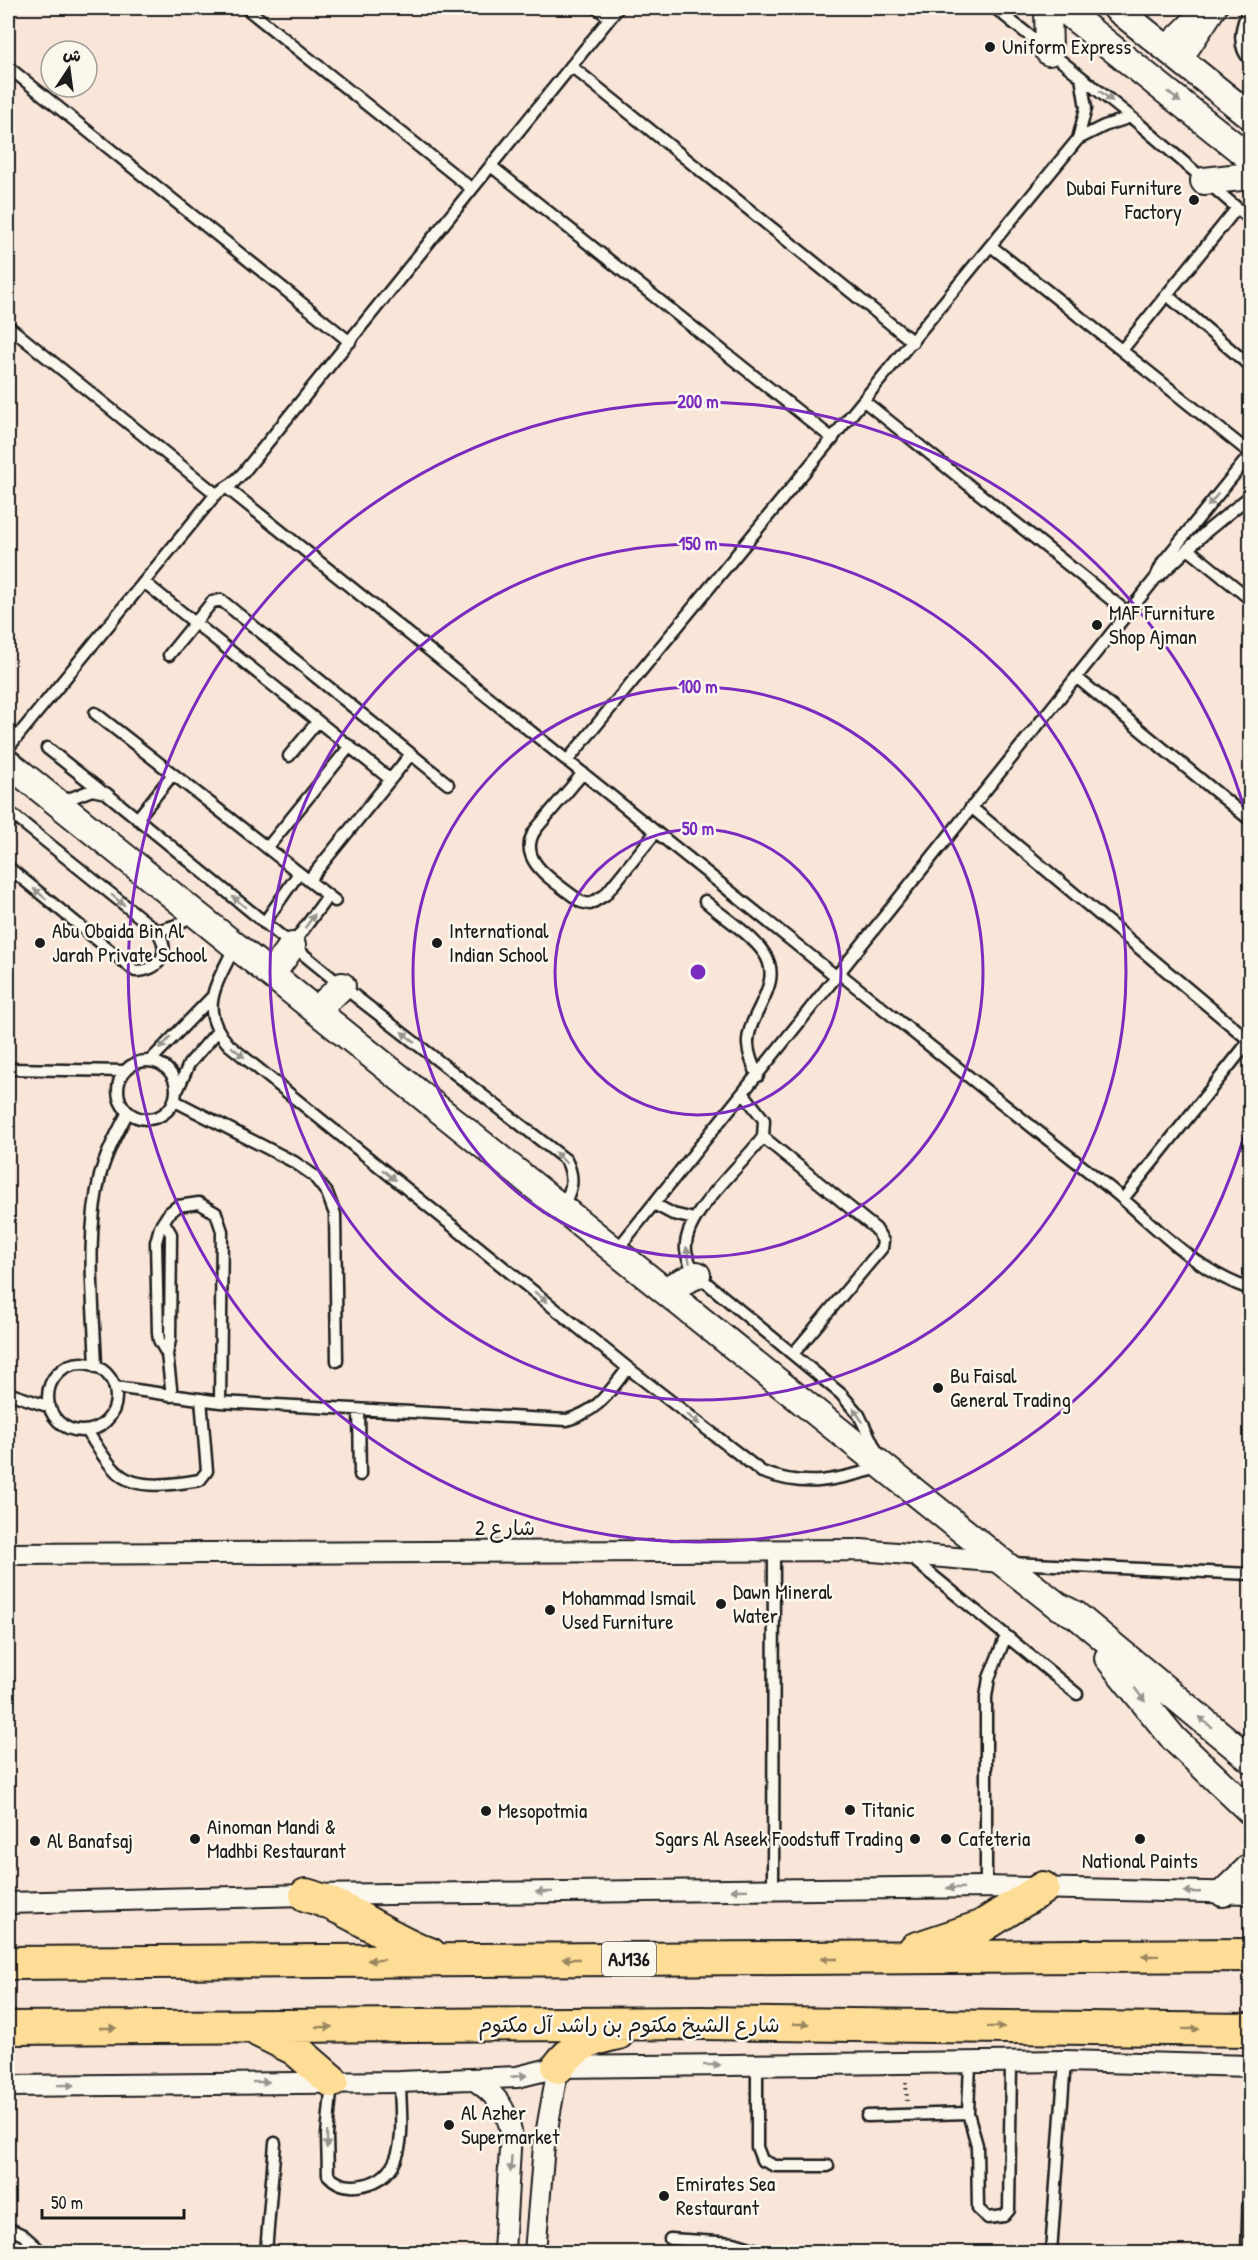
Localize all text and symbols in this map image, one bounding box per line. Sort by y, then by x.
place label: Uniform Express [1002,32,1131,61]
north arrow [39,39,99,99]
marker: Uniform Express [983,40,997,54]
text: ش [61,42,83,67]
one-way arrow [1098,90,1114,103]
one-way arrow [1166,90,1182,103]
place label: Dubai Furniture Factory [1067,173,1182,226]
marker: Dubai Furniture Factory [1187,193,1201,207]
text: 200 m [678,389,718,414]
one-way arrow [1207,492,1220,508]
text: 150 m [679,531,717,556]
place label: MAF Furniture Shop Ajman [1109,598,1215,651]
marker: MAF Furniture Shop Ajman [1090,618,1104,632]
text: 100 m [678,674,718,699]
text: 50 m [682,816,714,841]
one-way arrow [32,887,48,900]
one-way arrow [110,894,126,907]
one-way arrow [231,896,247,909]
one-way arrow [304,913,316,929]
place label: Abu Obaida Bin Al Jarah Private School [52,916,207,969]
place label: International Indian School [449,916,549,969]
marker: Abu Obaida Bin Al Jarah Private School [33,936,47,950]
marker: International Indian School [430,936,444,950]
centre of rings [688,962,708,982]
one-way arrow [400,1032,415,1044]
one-way arrow [159,1035,172,1050]
one-way arrow [230,1045,245,1058]
one-way arrow [554,1151,568,1165]
one-way arrow [381,1168,397,1181]
one-way arrow [683,1245,692,1264]
one-way arrow [533,1290,548,1303]
place label: Bu Faisal General Trading [950,1361,1071,1414]
marker: Bu Faisal General Trading [931,1381,945,1395]
one-way arrow [853,1407,864,1423]
one-way arrow [685,1413,701,1426]
street label: شارع 2 [475,1513,535,1543]
place label: Dawn Mineral Water [733,1577,833,1630]
place label: Mohammad Ismail Used Furniture [562,1583,696,1636]
marker: Dawn Mineral Water [714,1597,728,1611]
marker: Mohammad Ismail Used Furniture [543,1603,557,1617]
one-way arrow [1134,1687,1146,1703]
one-way arrow [1197,1715,1213,1728]
place label: Titanic [862,1795,915,1824]
place label: Mesopotmia [498,1796,587,1825]
marker: Titanic [843,1803,857,1817]
marker: Mesopotmia [479,1804,493,1818]
place label: Ainoman Mandi & Madhbi Restaurant [207,1812,347,1865]
place label: Sgars Al Aseek Foodstuff Trading [655,1824,903,1853]
place label: Cafeteria [958,1824,1030,1853]
place label: Al Banafsaj [47,1826,133,1855]
marker: Ainoman Mandi & Madhbi Restaurant [188,1832,202,1846]
marker: Sgars Al Aseek Foodstuff Trading [908,1832,922,1846]
marker: Cafeteria [939,1832,953,1846]
marker: National Paints [1133,1832,1147,1846]
marker: Al Banafsaj [28,1834,42,1848]
place label: National Paints [1082,1846,1198,1875]
one-way arrow [946,1883,965,1892]
one-way arrow [730,1885,749,1895]
one-way arrow [535,1887,554,1897]
one-way arrow [1183,1887,1202,1897]
road number: AJ136 [602,1942,656,1976]
one-way arrow [1141,1951,1160,1961]
one-way arrow [562,1954,581,1964]
one-way arrow [820,1954,839,1964]
one-way arrow [367,1955,386,1965]
street label: شارع الشيخ مكتوم بن راشد آل مكتوم [478,2010,780,2041]
one-way arrow [792,2019,811,2029]
one-way arrow [314,2022,333,2032]
one-way arrow [987,2022,1006,2032]
one-way arrow [98,2023,117,2033]
one-way arrow [1182,2025,1201,2034]
one-way arrow [703,2060,722,2069]
one-way arrow [509,2071,528,2081]
one-way arrow [251,2078,270,2087]
one-way arrow [56,2080,75,2090]
place label: Al Azher Supermarket [461,2098,560,2151]
marker: Al Azher Supermarket [442,2118,456,2132]
one-way arrow [323,2130,332,2149]
one-way arrow [506,2154,516,2173]
place label: Emirates Sea Restaurant [676,2169,775,2222]
scale bar [42,2182,184,2220]
marker: Emirates Sea Restaurant [657,2189,671,2203]
text: 50 m [51,2190,83,2215]

